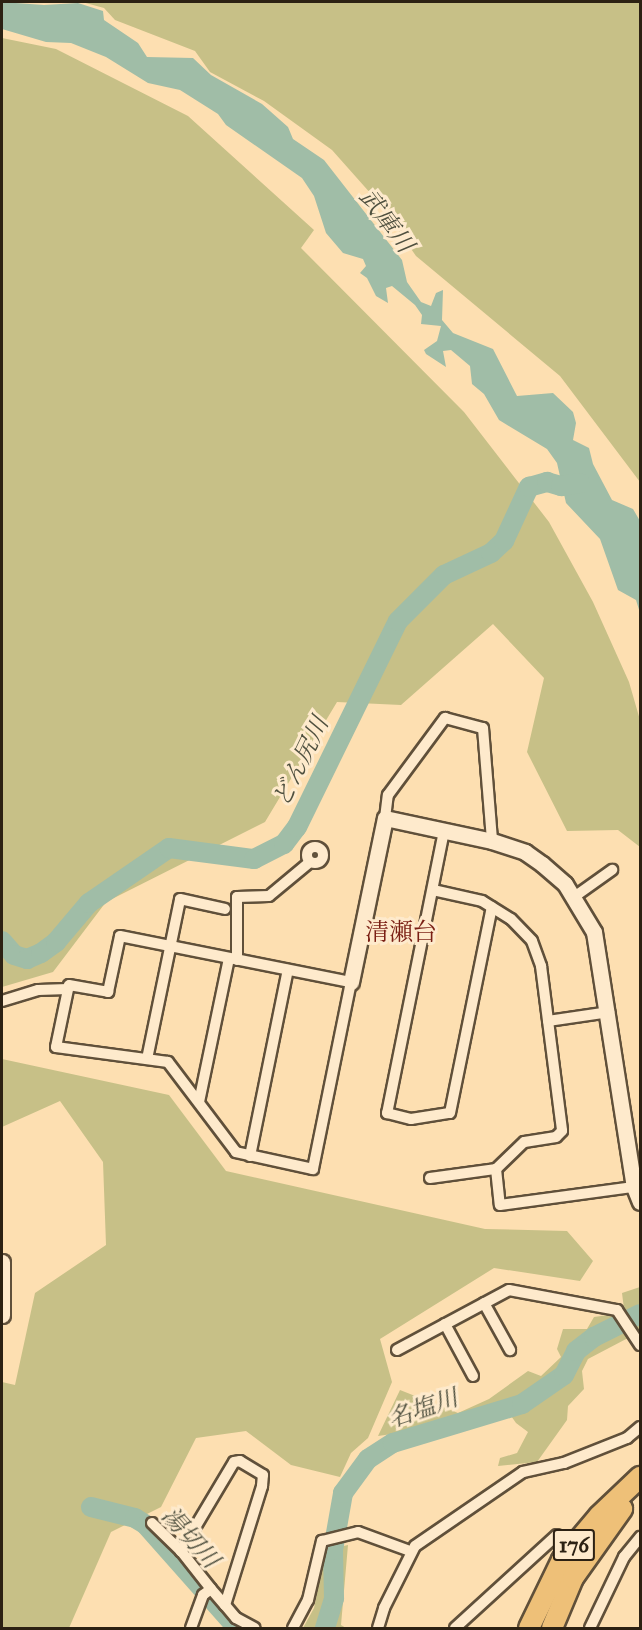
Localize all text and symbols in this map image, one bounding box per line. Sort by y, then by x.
water label: 武庫川 [353,184,419,258]
water label: どん尻川 [267,713,335,811]
district label: 清瀬台 [365,919,437,947]
water label: 名塩川 [384,1384,462,1434]
water label: 湯切川 [155,1502,225,1574]
road number: 176 [552,1527,596,1563]

